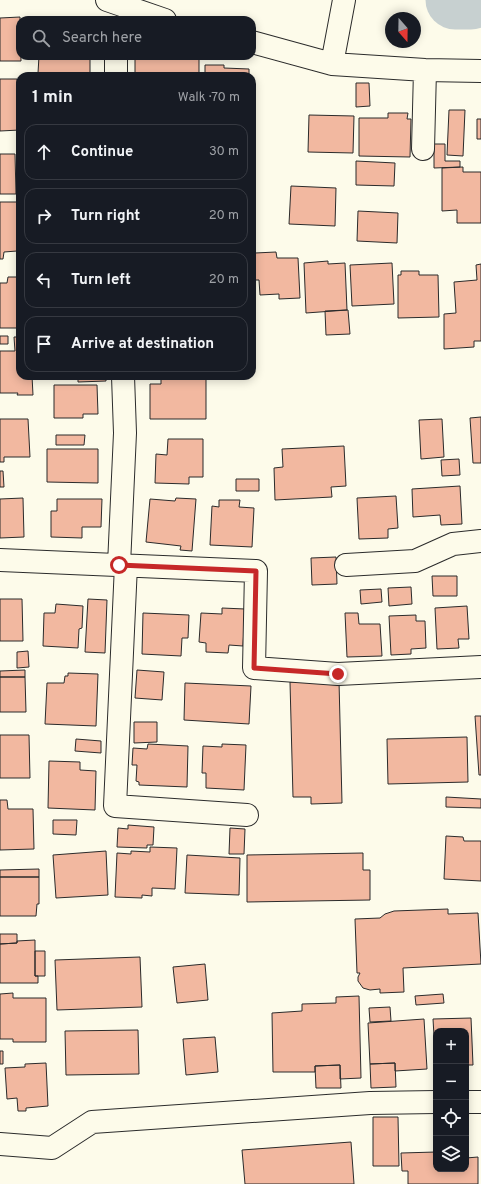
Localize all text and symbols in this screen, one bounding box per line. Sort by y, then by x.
north arrow [385,12,421,48]
search box [16,16,256,60]
icon: search [30,27,52,49]
text: Search here [62,29,142,48]
text: 1 min [32,87,73,109]
text: Walk · 70 m [178,90,240,106]
icon: ahead [33,141,55,163]
text: Continue [71,143,133,162]
text: 30 m [209,144,239,160]
icon: right [33,205,55,227]
text: Turn right [71,207,140,226]
text: 20 m [209,208,239,224]
icon: left [33,269,55,291]
text: Turn left [71,271,131,290]
text: 20 m [209,272,239,288]
icon: arrive [33,333,55,355]
text: Arrive at destination [71,335,214,354]
route start [110,556,128,574]
route end [329,665,347,683]
map controls [433,1028,469,1172]
button: + [433,1028,469,1064]
button: − [433,1064,469,1100]
button: locate [433,1100,469,1136]
button: layers [433,1136,469,1172]

